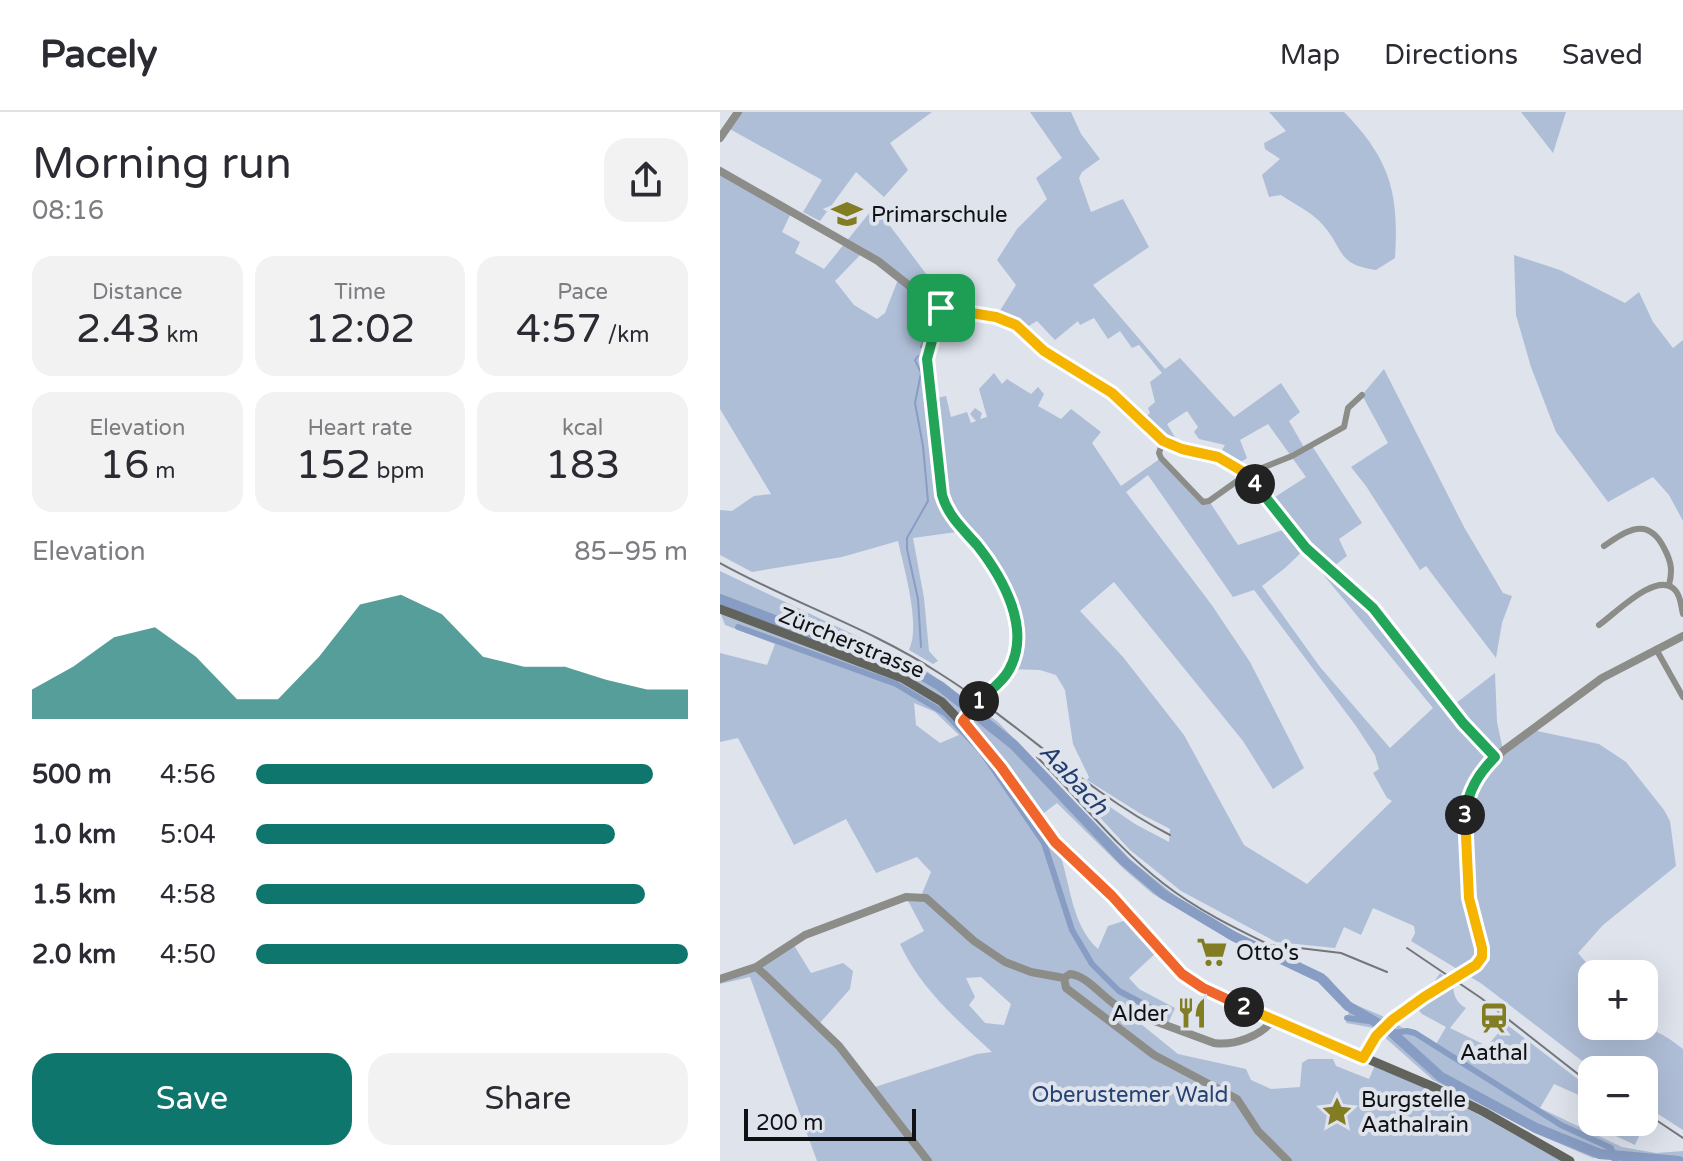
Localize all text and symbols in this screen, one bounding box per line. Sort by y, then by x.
text: Pacely [40,32,157,78]
text: Map [1280,38,1340,72]
text: Directions [1384,38,1518,72]
text: Saved [1562,38,1643,72]
text: Morning run [32,138,292,191]
button: share [604,138,688,222]
text: 08:16 [32,195,104,226]
school or university icon: Primarschule [830,197,864,231]
place label: Primarschule [871,202,1007,228]
pin [907,274,975,342]
text: Distance [92,279,183,305]
text: Time [334,279,386,305]
text: Pace [557,279,608,305]
icon: arrive [919,286,963,330]
text: 2.43 [76,305,161,353]
text: 12:02 [305,305,415,353]
text: 4:57 [516,305,602,353]
text: km [161,322,199,348]
text: /km [602,322,649,348]
text: Elevation [89,415,185,441]
text: Heart rate [308,415,412,441]
text: kcal [562,415,603,441]
text: 16 [99,441,149,489]
text: 152 [295,441,371,489]
text: 183 [545,441,620,489]
text: m [149,458,175,484]
text: bpm [371,458,425,484]
pin: 4 [1235,464,1275,504]
text: 4 [1248,471,1262,497]
text: Elevation [32,536,146,567]
text: 85–95 m [574,536,688,567]
street label: Zürcherstrasse [775,602,928,684]
pin: 1 [959,681,999,721]
text: 1 [972,688,986,714]
water label: Aabach [1033,737,1115,822]
text: 500 m [32,759,112,790]
text: 4:56 [160,759,216,790]
pin: 3 [1445,795,1485,835]
text: 3 [1458,802,1472,828]
text: 1.0 km [32,819,116,850]
text: 5:04 [160,819,216,850]
text: 1.5 km [32,879,116,910]
text: 4:58 [160,879,216,910]
supermarket icon: Otto's [1195,935,1229,969]
text: 2.0 km [32,939,116,970]
text: 4:50 [160,939,216,970]
place label: Otto's [1236,940,1299,966]
map controls [1578,960,1658,1136]
button: + [1578,960,1658,1040]
pin: 2 [1224,987,1264,1027]
text: 2 [1237,994,1251,1020]
restaurant icon: Alder [1175,996,1209,1030]
place label: Alder [1111,1001,1169,1027]
station icon: Aathal [1477,1001,1511,1035]
place label: Aathal [1460,1040,1528,1066]
button: Save [32,1053,352,1145]
button: Share [368,1053,688,1145]
button: − [1578,1056,1658,1136]
park label: Oberustemer Wald [1032,1082,1228,1108]
place label: Burgstelle Aathalrain [1361,1087,1469,1138]
place icon: Burgstelle Aathalrain [1320,1095,1354,1129]
scale bar [744,1105,916,1141]
text: 200 m [756,1110,823,1136]

